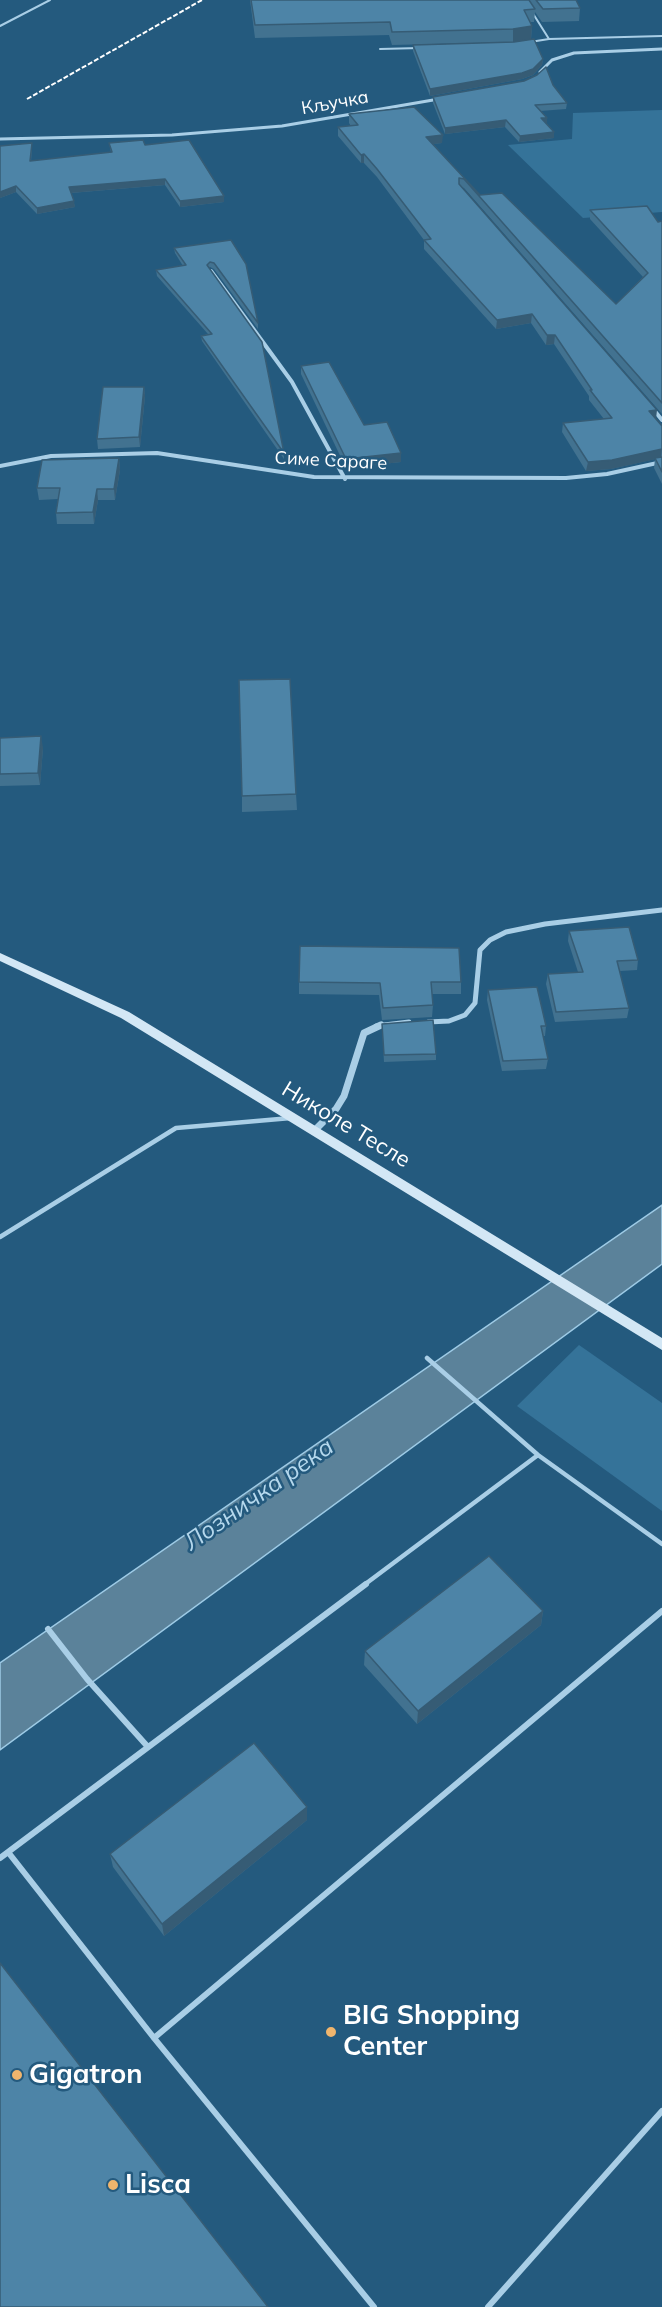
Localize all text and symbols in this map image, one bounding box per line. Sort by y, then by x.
street label: Кључка [300,86,370,120]
street label: Симе Сараге [274,447,388,475]
street label: Николе Тесле [277,1076,415,1174]
water label: Лозничка река [179,1433,339,1557]
place label: BIG Shopping Center [343,2000,520,2063]
marker: BIG Shopping Center [324,2025,338,2039]
place label: Gigatron [29,2059,142,2091]
marker: Gigatron [10,2068,24,2082]
place label: Lisca [125,2169,191,2201]
marker: Lisca [106,2178,120,2192]

